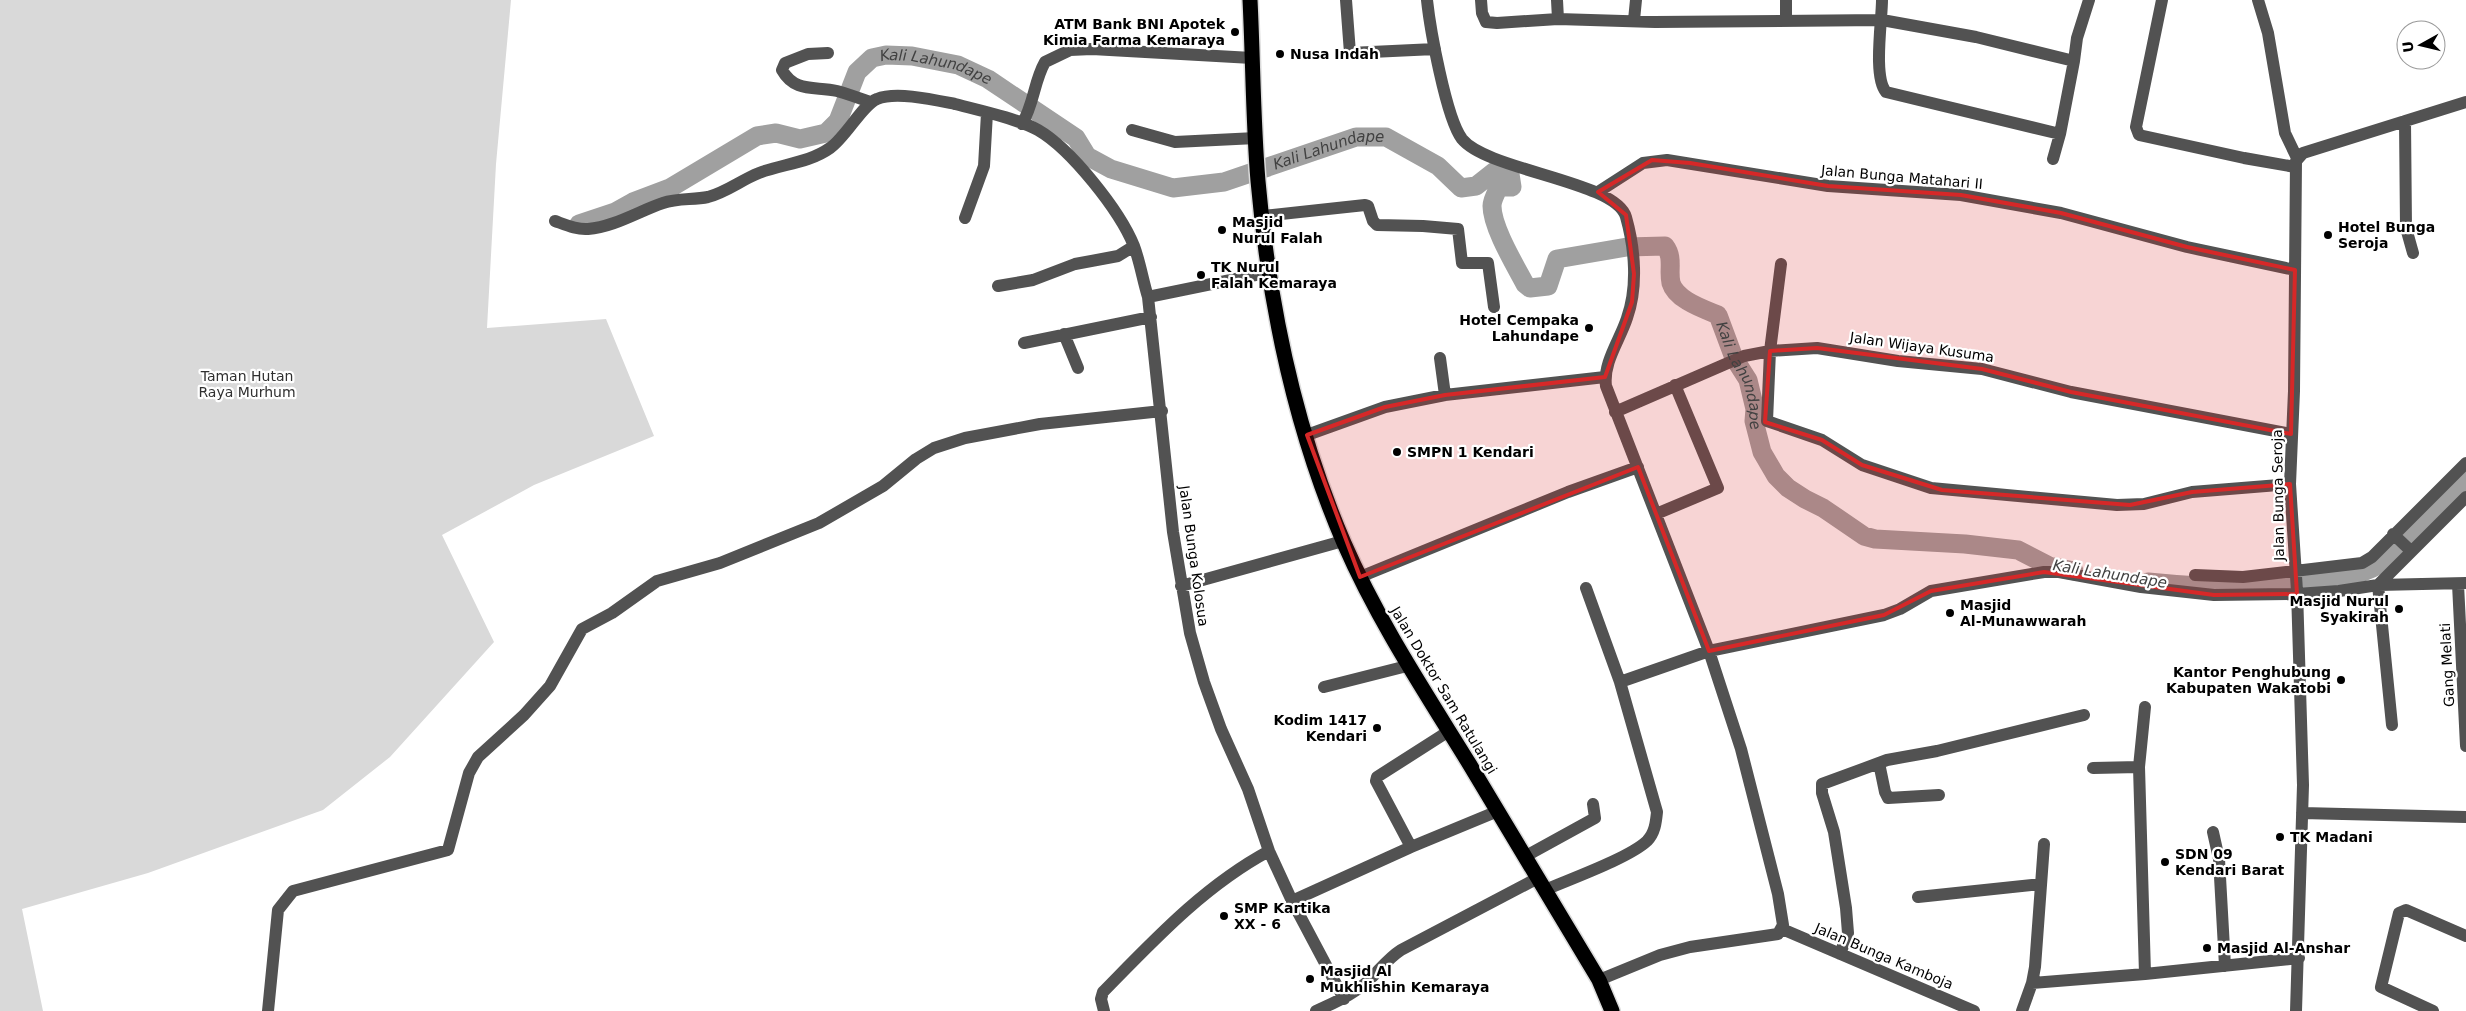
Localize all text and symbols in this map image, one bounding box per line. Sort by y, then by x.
place label: ATM Bank BNI Apotek Kimia Farma Kemaraya [1043,16,1226,48]
north arrow [2396,20,2446,70]
marker: ATM Bank BNI Apotek Kimia Farma Kemaraya [1229,26,1241,38]
text: U [2399,40,2417,54]
water label: Kali Lahundape [878,45,995,88]
place label: Nusa Indah [1290,46,1379,62]
marker: Nusa Indah [1274,48,1286,60]
water label: Kali Lahundape [1271,128,1384,174]
street label: Jalan Bunga Matahari II [1819,162,1984,192]
place label: Masjid Nurul Falah [1232,214,1323,246]
place label: Hotel Bunga Seroja [2338,219,2435,251]
marker: Masjid Nurul Falah [1216,224,1228,236]
marker: Hotel Bunga Seroja [2322,229,2334,241]
place label: TK Nurul Falah Kemaraya [1211,259,1337,291]
marker: TK Nurul Falah Kemaraya [1195,269,1207,281]
place label: Hotel Cempaka Lahundape [1459,312,1579,344]
water label: Kali Lahundape [1712,319,1765,432]
marker: Hotel Cempaka Lahundape [1583,322,1595,334]
street label: Jalan Wijaya Kusuma [1848,329,1995,365]
park label: Taman Hutan Raya Murhum [198,368,296,400]
street label: Jalan Bunga Seroja [2269,429,2287,562]
place label: SMPN 1 Kendari [1407,444,1534,460]
marker: SMPN 1 Kendari [1391,446,1403,458]
street label: Jalan Bunga Kolosua [1176,484,1212,627]
water label: Kali Lahundape [2052,556,2168,592]
place label: Masjid Nurul Syakirah [2289,593,2389,625]
place label: Masjid Al-Munawwarah [1960,597,2086,629]
street label: Jalan Doktor Sam Ratulangi [1387,603,1500,777]
marker: Masjid Nurul Syakirah [2393,603,2405,615]
marker: Masjid Al-Munawwarah [1944,607,1956,619]
street label: Gang Melati [2437,623,2457,707]
place label: Kantor Penghubung Kabupaten Wakatobi [2166,664,2331,696]
marker: Kantor Penghubung Kabupaten Wakatobi [2335,674,2347,686]
place label: Kodim 1417 Kendari [1274,712,1367,744]
marker: Kodim 1417 Kendari [1371,722,1383,734]
place label: TK Madani [2290,829,2373,845]
marker: TK Madani [2274,831,2286,843]
place label: SDN 09 Kendari Barat [2175,846,2285,878]
marker: SDN 09 Kendari Barat [2159,856,2171,868]
place label: SMP Kartika XX - 6 [1234,900,1331,932]
marker: SMP Kartika XX - 6 [1218,910,1230,922]
street label: Jalan Bunga Kamboja [1811,919,1956,992]
place label: Masjid Al-Anshar [2217,940,2350,956]
marker: Masjid Al-Anshar [2201,942,2213,954]
place label: Masjid Al Mukhlishin Kemaraya [1320,963,1489,995]
marker: Masjid Al Mukhlishin Kemaraya [1304,973,1316,985]

